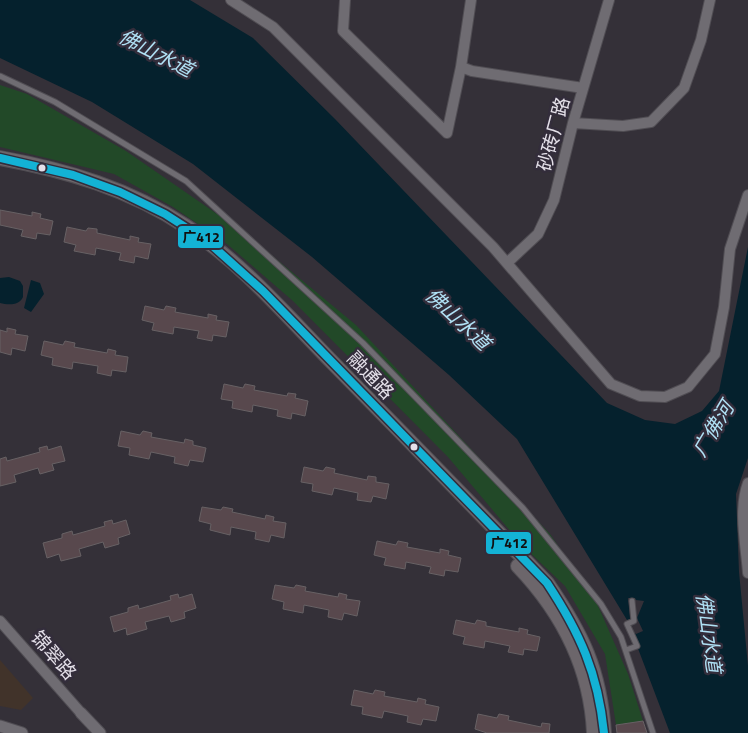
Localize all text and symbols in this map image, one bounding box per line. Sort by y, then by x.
water label: 佛山水道 [114,21,202,86]
street label: 砂砖厂路 [529,93,576,174]
unlabelled marker [37,163,47,173]
line badge: 广412 [177,225,224,249]
text: 广412 [182,226,220,247]
water label: 佛山水道 [419,280,500,359]
street label: 融通路 [341,344,402,405]
water label: 广佛河 [684,392,743,462]
unlabelled marker [409,442,419,452]
line badge: 广412 [485,531,532,555]
text: 广412 [490,532,528,553]
water label: 佛山水道 [689,591,731,678]
street label: 锦翠路 [25,624,84,686]

